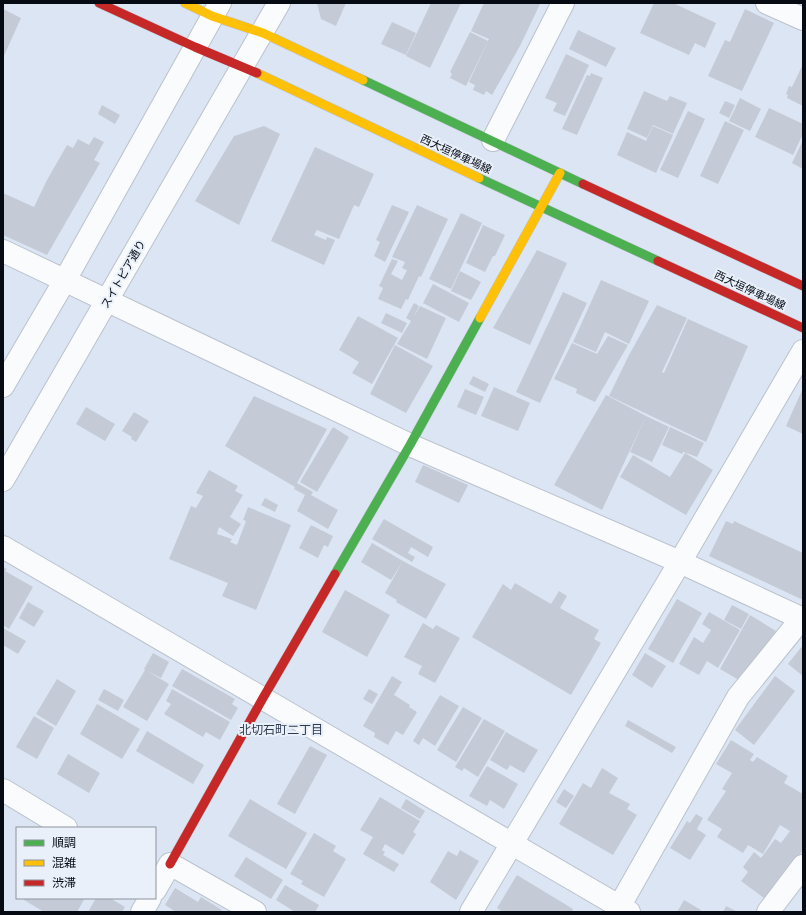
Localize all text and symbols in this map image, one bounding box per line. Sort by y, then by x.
street label: 西大垣停車場線 [418,132,493,177]
street label: スイトピア通り [99,238,148,311]
street label: 西大垣停車場線 [712,268,787,313]
district label: 北切石町二丁目 [239,723,323,737]
legend [16,827,156,899]
text: 順調 [52,836,76,850]
text: 混雑 [52,856,76,870]
text: 渋滞 [52,876,76,890]

